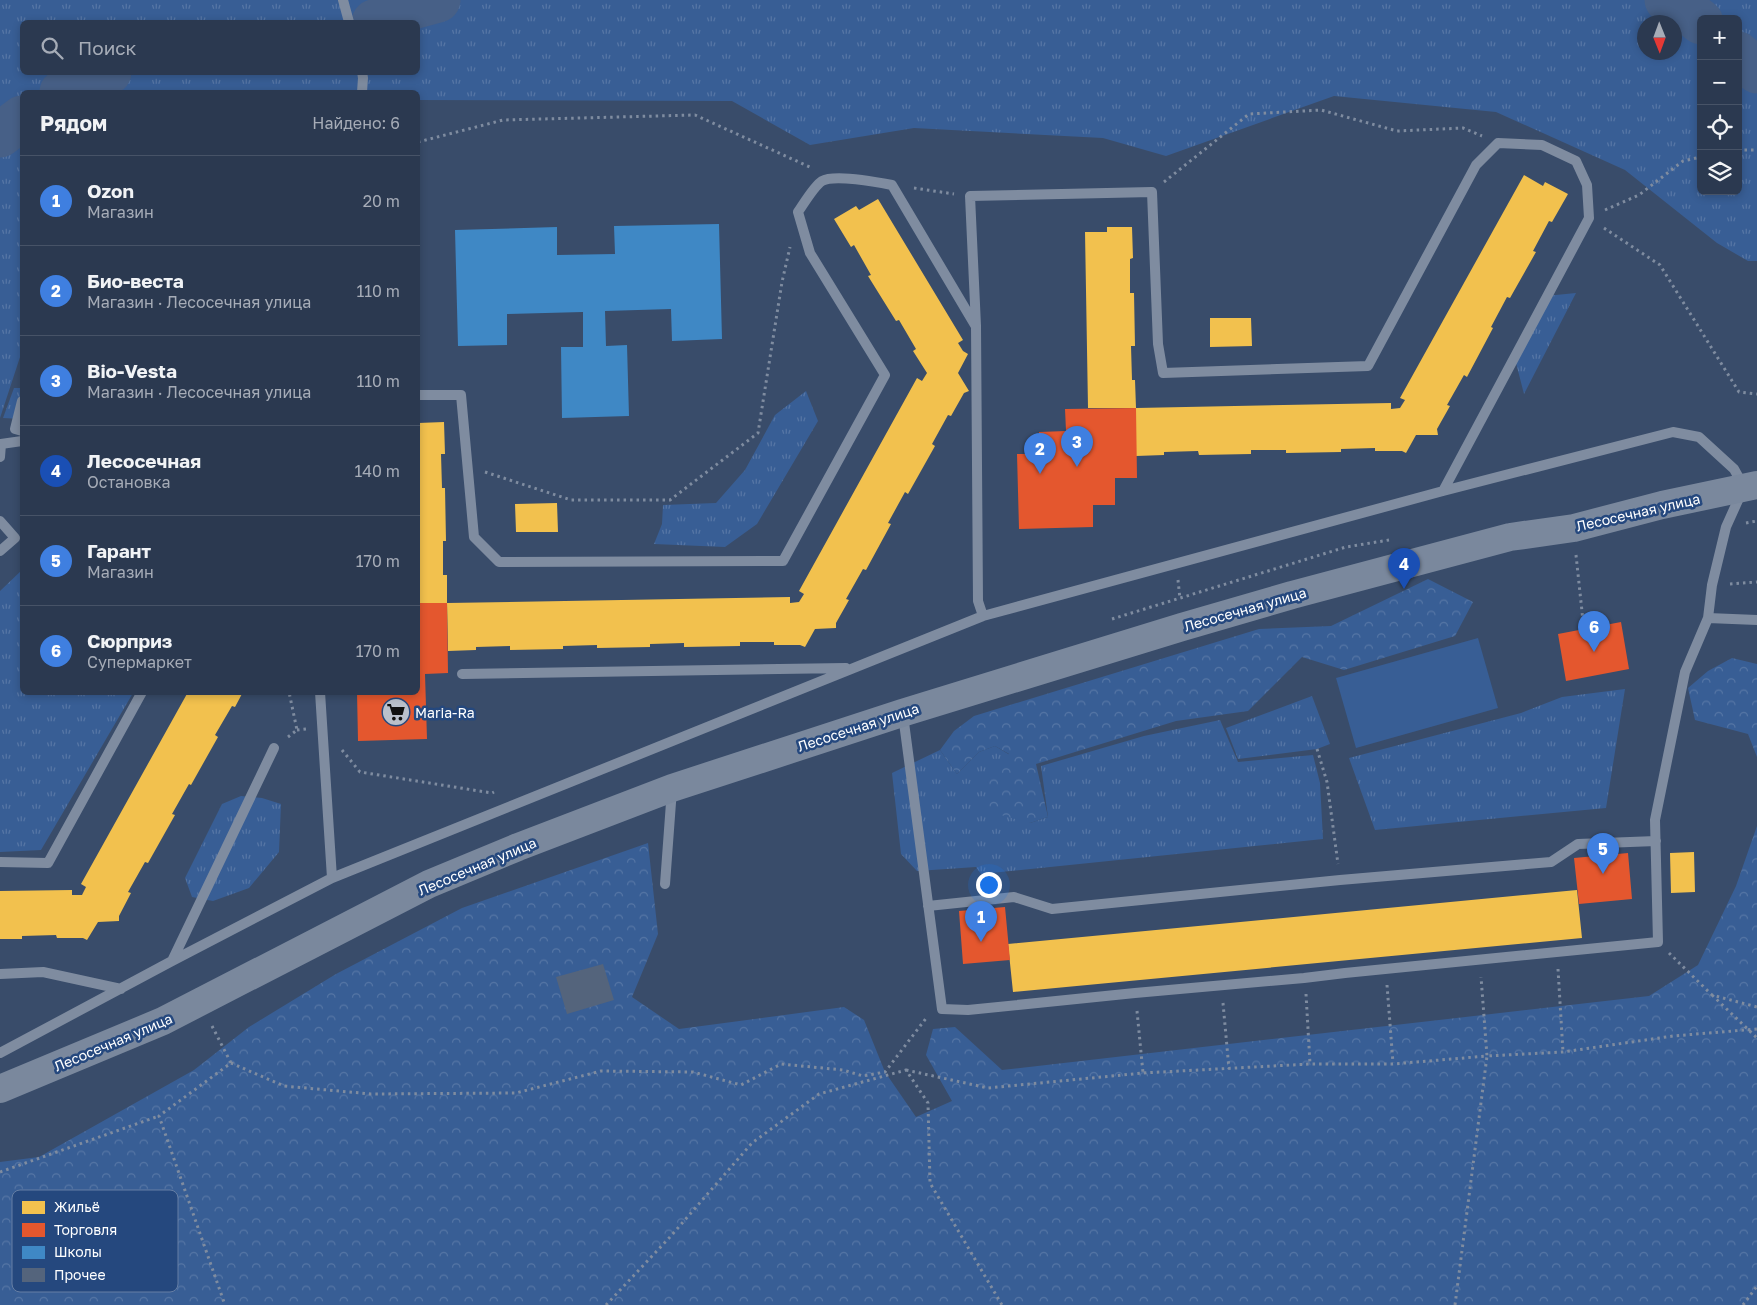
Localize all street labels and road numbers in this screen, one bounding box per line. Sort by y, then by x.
street label: Лесосечная улица [1574,489,1702,535]
street label: Лесосечная улица [1182,583,1308,635]
street label: Лесосечная улица [795,699,921,755]
street label: Лесосечная улица [415,833,539,899]
street label: Лесосечная улица [51,1009,175,1075]

